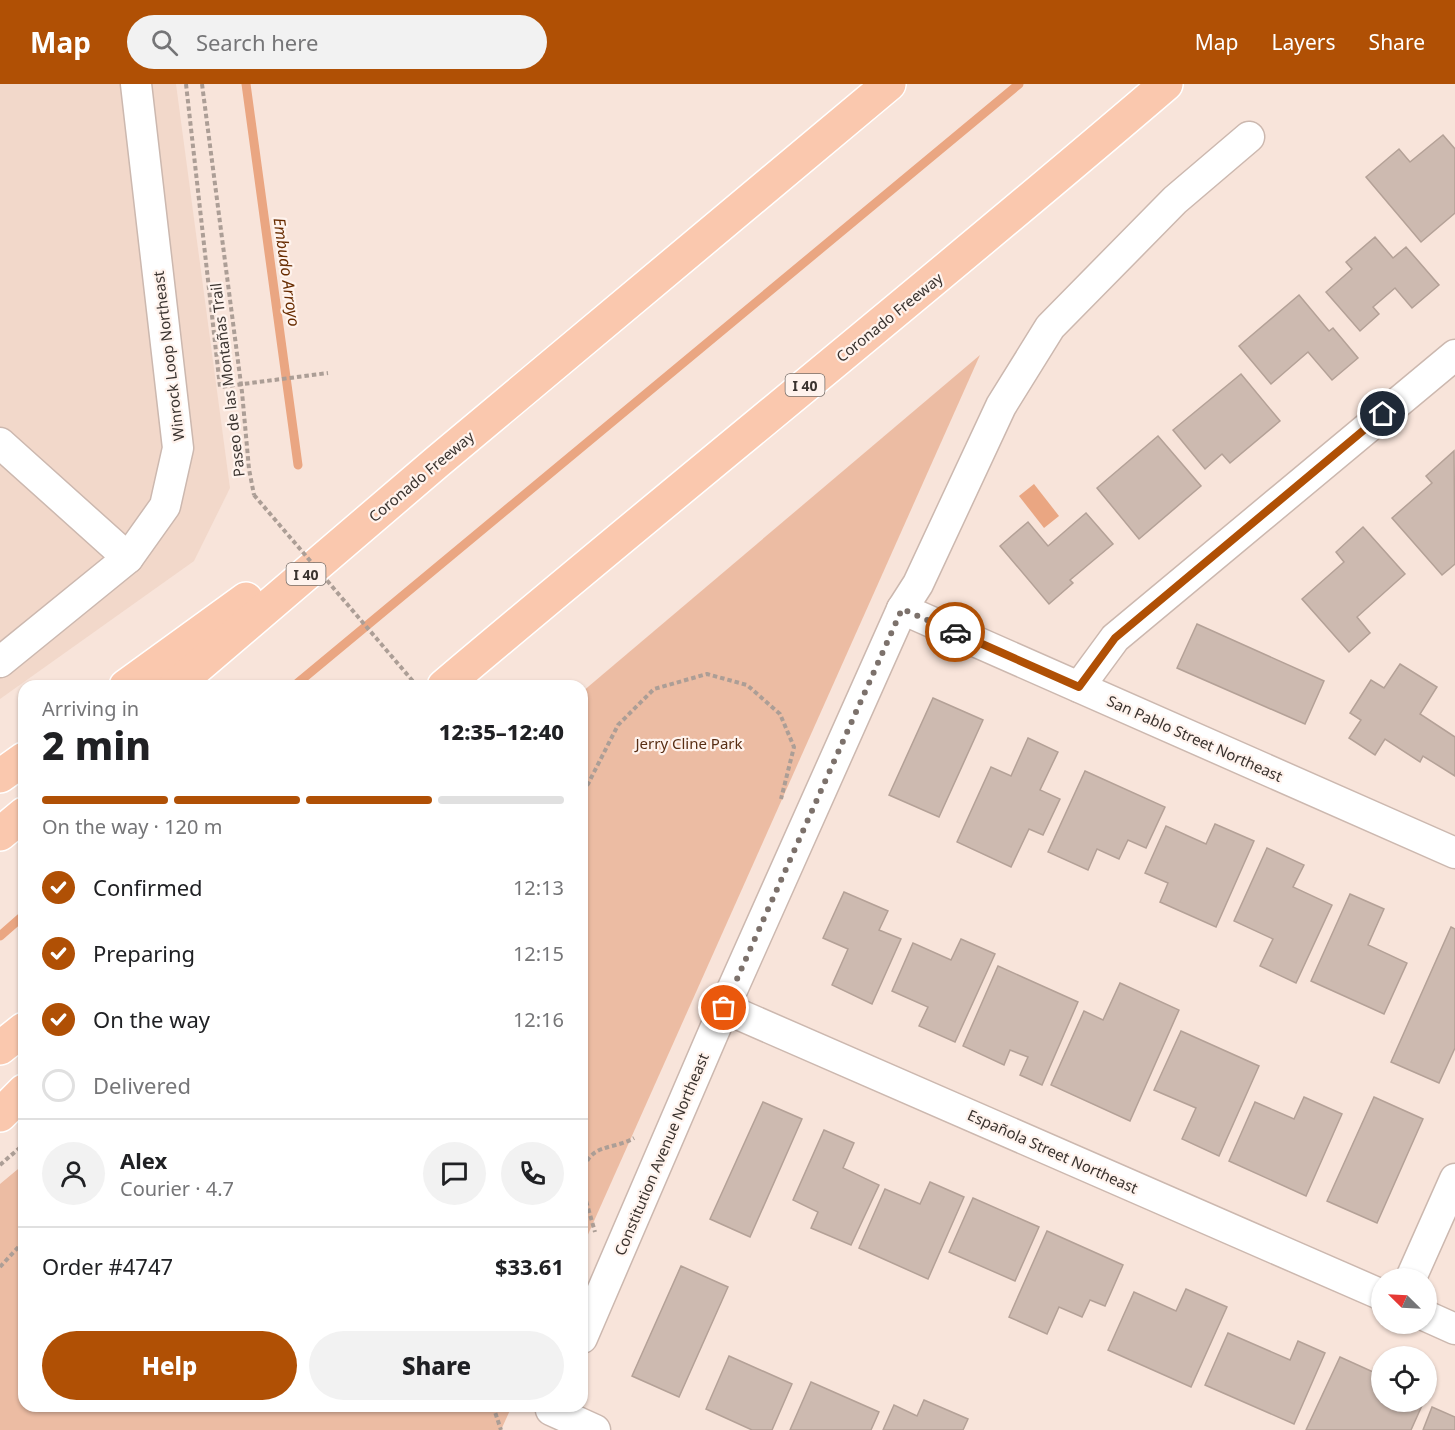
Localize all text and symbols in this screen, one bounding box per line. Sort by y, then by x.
search box [127,15,547,69]
text: Map [30,23,91,61]
icon: search [148,26,181,59]
text: Search here [196,27,318,57]
text: Map [1195,28,1239,56]
text: Layers [1272,28,1336,56]
text: Share [1369,28,1425,56]
water label: Embudo Arroyo [268,216,306,328]
street label: Coronado Freeway [832,268,947,366]
street label: Winrock Loop Northeast [148,269,188,442]
street label: Paseo de las Montañas Trail [205,282,249,478]
road number: I 40 [786,374,824,396]
pin [1357,388,1408,439]
icon: home [1366,397,1399,430]
street label: Coronado Freeway [364,426,478,526]
road number: I 40 [286,563,326,585]
courier [925,602,985,662]
icon: car [939,616,972,649]
street label: San Pablo Street Northeast [1104,690,1286,786]
text: Arriving in [42,695,139,722]
text: 12:35–12:40 [439,716,564,746]
text: 2 min [42,718,151,771]
park label: Jerry Cline Park [633,733,743,753]
text: On the way · 120 m [42,813,222,840]
icon: check [42,871,75,904]
text: Confirmed [93,872,203,902]
text: 12:13 [513,874,564,901]
icon: check [42,937,75,970]
text: Preparing [93,938,195,968]
text: 12:15 [513,940,564,967]
pin [698,982,749,1033]
icon: bag [707,991,740,1024]
icon: check [42,1003,75,1036]
text: On the way [93,1004,210,1034]
text: 12:16 [513,1006,564,1033]
street label: Constitution Avenue Northeast [609,1049,713,1258]
text: Delivered [93,1070,191,1100]
street label: Española Street Northeast [965,1104,1142,1198]
button: person [42,1142,105,1205]
button: chat [423,1142,486,1205]
button: phone [501,1142,564,1205]
text: Alex [120,1145,167,1175]
text: Courier · 4.7 [120,1175,234,1202]
text: Order #4747 [42,1251,173,1281]
text: $33.61 [495,1251,564,1281]
north arrow [1371,1268,1437,1334]
map controls [1371,1268,1437,1412]
button: Help [42,1331,297,1400]
button: Share [309,1331,564,1400]
button: locate [1371,1346,1437,1412]

